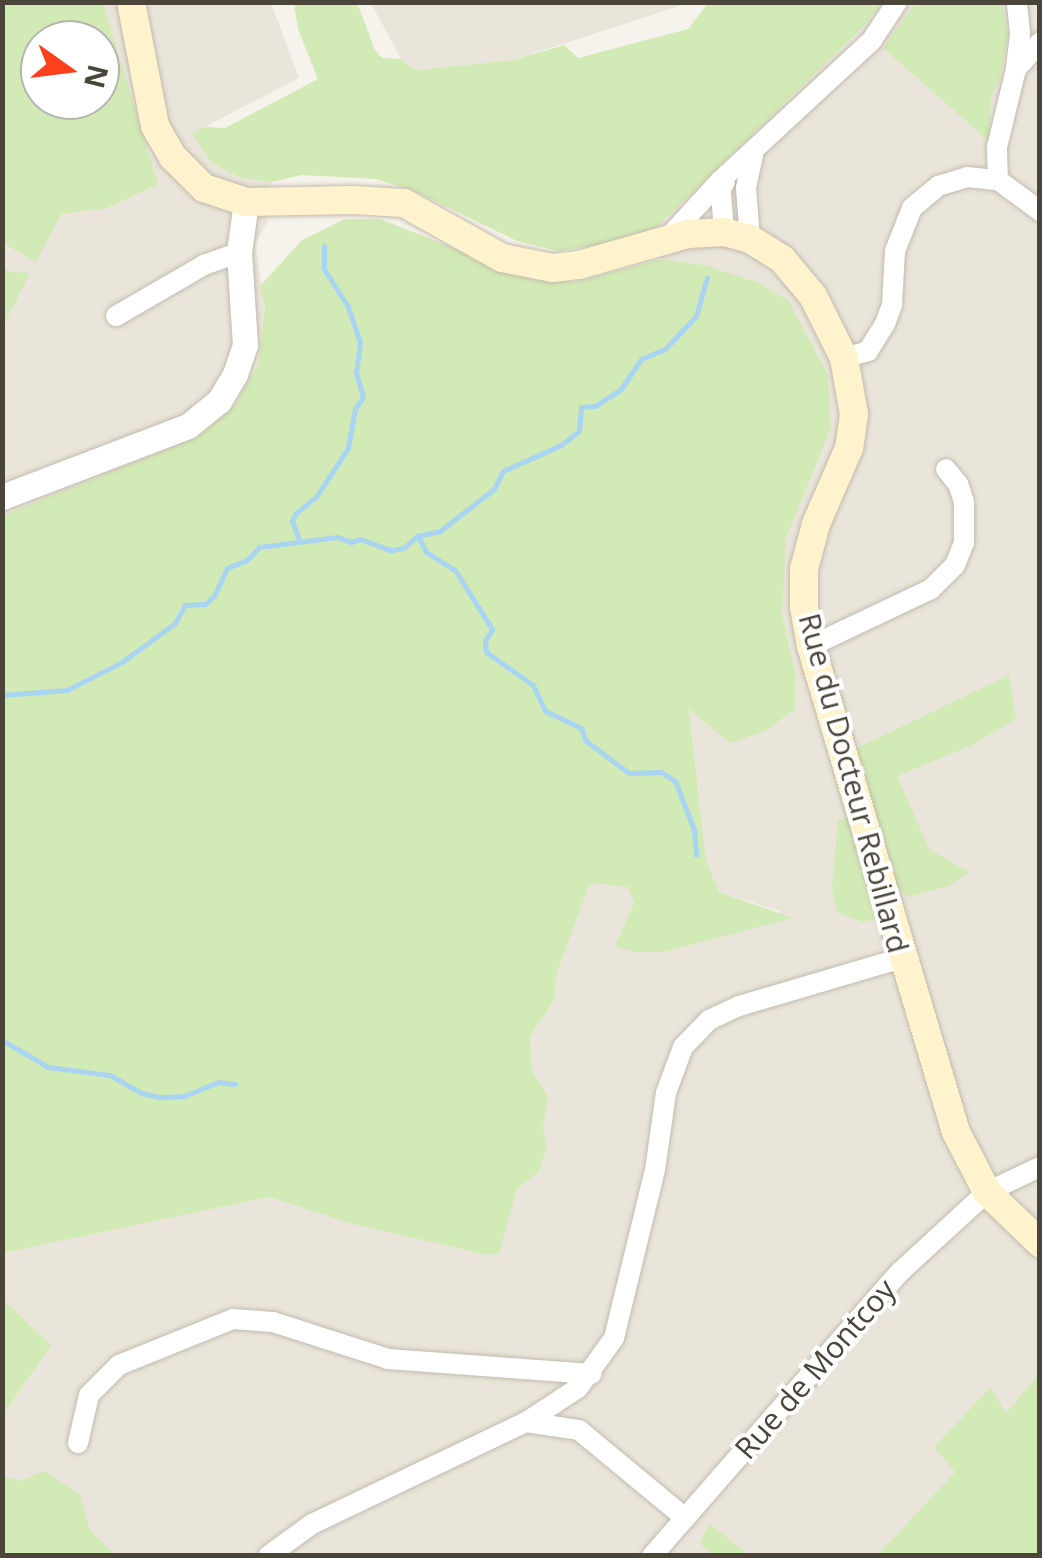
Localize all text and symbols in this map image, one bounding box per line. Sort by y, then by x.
north arrow [20,20,120,120]
text: N [76,61,118,92]
street label: Rue du Docteur Rebillard [791,609,917,957]
street label: Rue de Montcoy [727,1272,903,1466]

